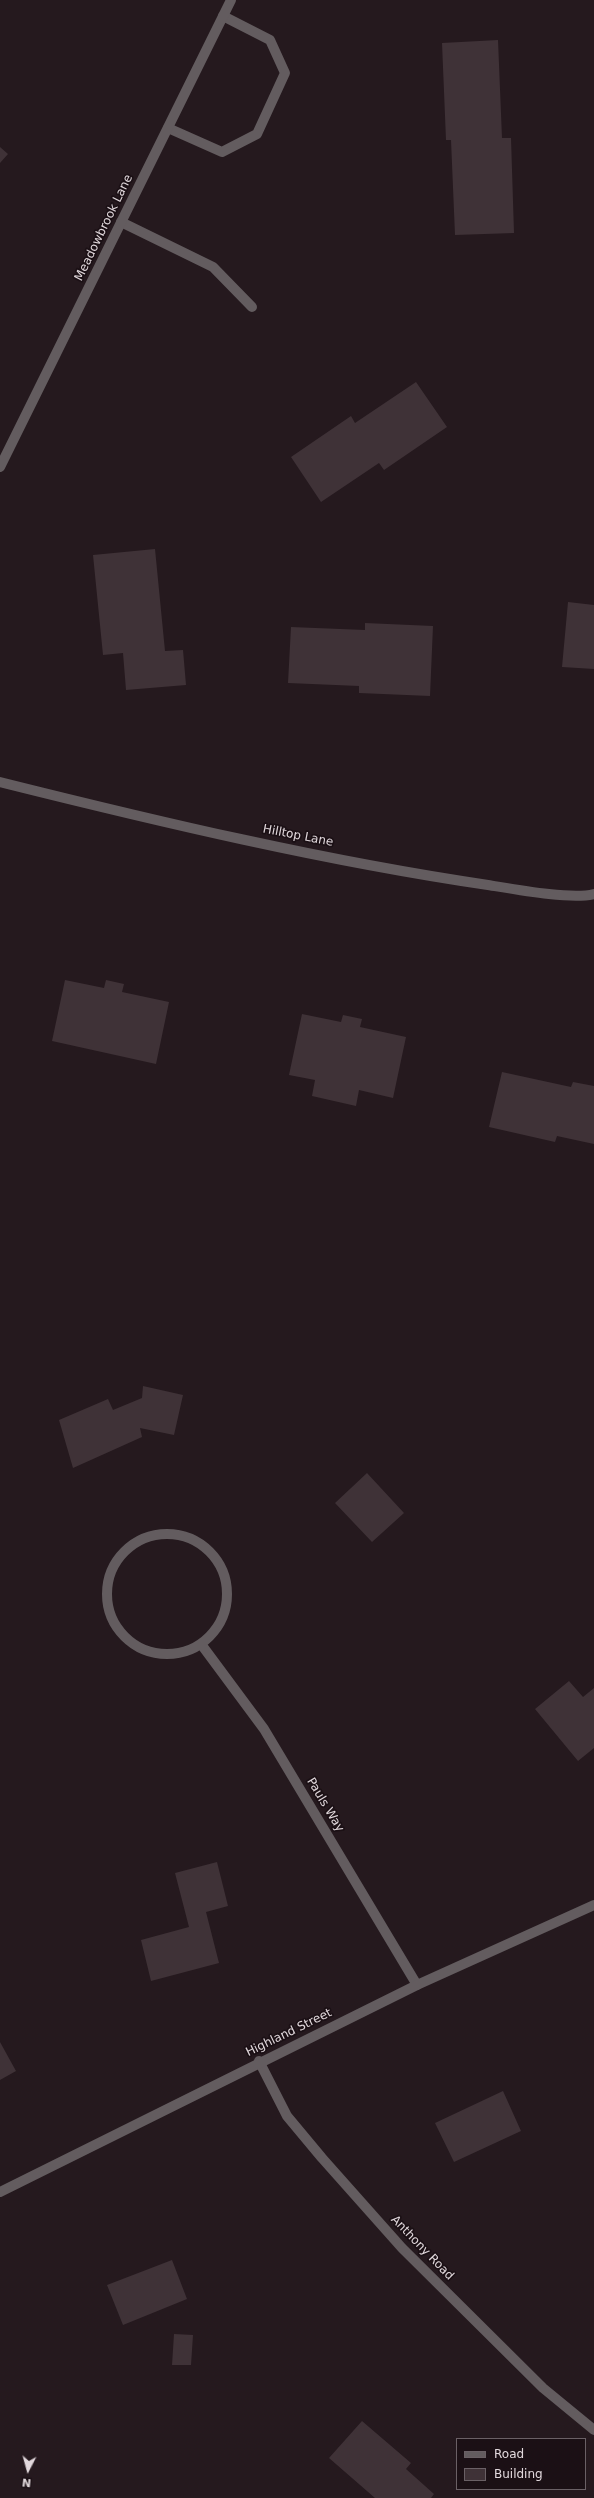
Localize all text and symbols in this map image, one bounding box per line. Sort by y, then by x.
street label: Meadowbrook Lane [72,172,136,284]
street label: Hilltop Lane [262,822,334,850]
street label: Pauls Way [303,1775,347,1835]
street label: Highland Street [244,2006,334,2060]
street label: Anthony Road [388,2213,456,2283]
legend [456,2438,586,2490]
text: Road [494,2447,524,2461]
north arrow [8,2450,48,2490]
text: Building [494,2467,543,2481]
text: N [21,2475,32,2489]

